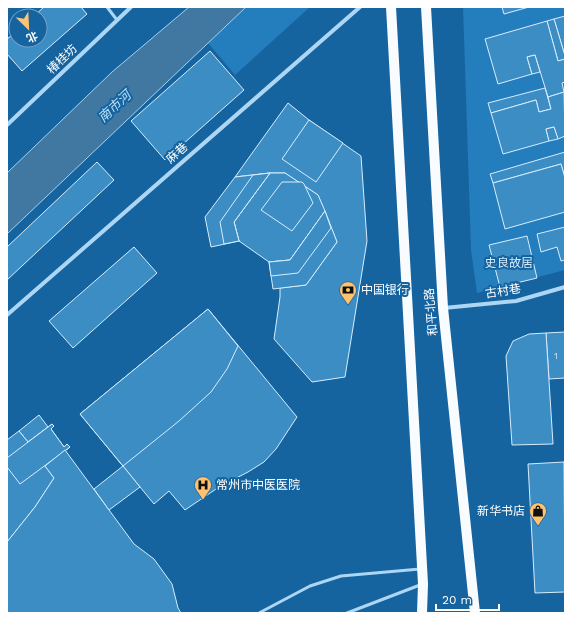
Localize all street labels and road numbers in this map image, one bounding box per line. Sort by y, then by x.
street label: 椿桂坊 [44,41,80,77]
street label: 麻巷 [163,140,191,166]
street label: 古村巷 [484,281,522,301]
street label: 和平北路 [422,287,440,337]

